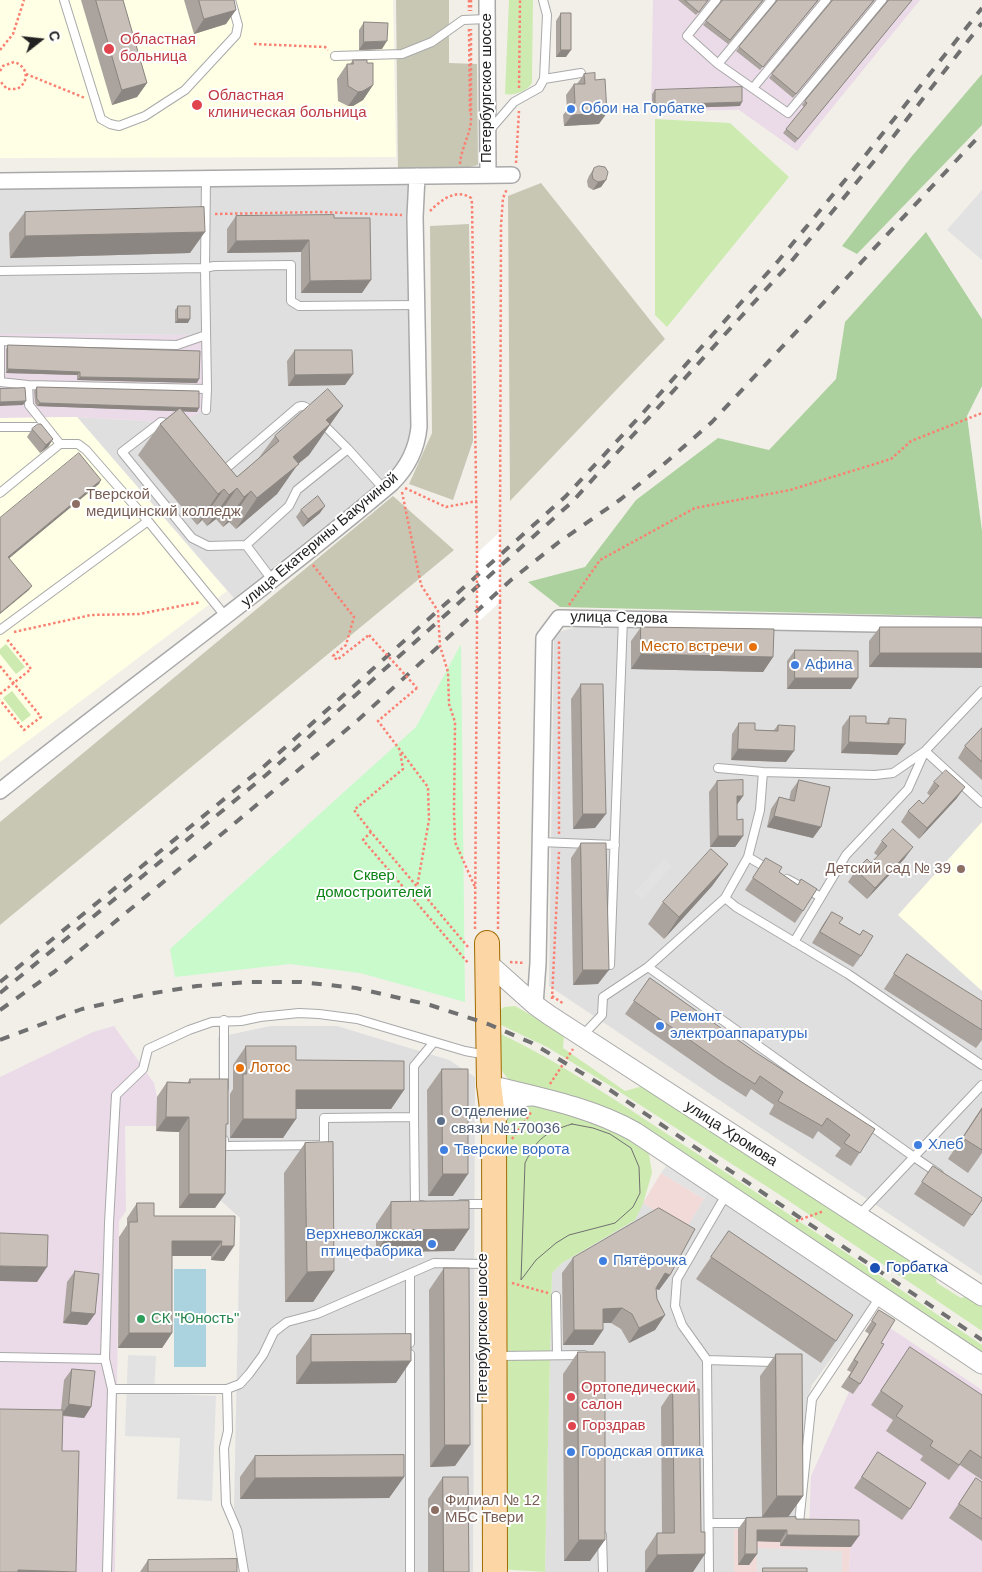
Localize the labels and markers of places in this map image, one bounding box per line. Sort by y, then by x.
place label: Областная больница [120,31,196,66]
marker: Областная больница [102,42,116,56]
place label: Областная клиническая больница [208,87,366,122]
marker: Областная клиническая больница [190,98,204,112]
place label: Обои на Горбатке [581,100,705,118]
marker: Обои на Горбатке [565,103,577,115]
place label: Тверской медицинский колледж [86,486,241,521]
marker: Тверской медицинский колледж [70,498,82,510]
place label: Место встречи [641,638,743,656]
marker: Место встречи [747,641,759,653]
place label: Афина [805,656,853,674]
marker: Афина [789,659,801,671]
place label: Детский сад № 39 [826,860,951,878]
marker: Детский сад № 39 [955,863,967,875]
place label: Ремонт электроаппаратуры [670,1008,807,1043]
marker: Ремонт электроаппаратуры [654,1020,666,1032]
place label: Лотос [250,1059,290,1077]
marker: Лотос [234,1062,246,1074]
place label: Отделение связи №170036 [451,1103,560,1138]
marker: Отделение связи №170036 [435,1115,447,1127]
place label: Хлеб [928,1136,964,1154]
marker: Хлеб [912,1139,924,1151]
place label: Тверские ворота [454,1141,569,1159]
marker: Тверские ворота [438,1144,450,1156]
place label: Верхневолжская птицефабрика [306,1226,422,1261]
marker: Верхневолжская птицефабрика [426,1238,438,1250]
place label: Пятёрочка [613,1252,687,1270]
marker: Пятёрочка [597,1255,609,1267]
place label: Горбатка [886,1259,948,1277]
marker: Горбатка [868,1261,882,1275]
place label: СК "Юность" [151,1310,239,1328]
marker: СК "Юность" [135,1313,147,1325]
place label: Ортопедический салон [581,1379,696,1414]
marker: Ортопедический салон [565,1391,577,1403]
place label: Горздрав [582,1417,646,1435]
marker: Горздрав [566,1420,578,1432]
place label: Городская оптика [581,1443,704,1461]
marker: Городская оптика [565,1446,577,1458]
place label: Филиал № 12 МБС Твери [445,1492,540,1527]
marker: Филиал № 12 МБС Твери [429,1504,441,1516]

